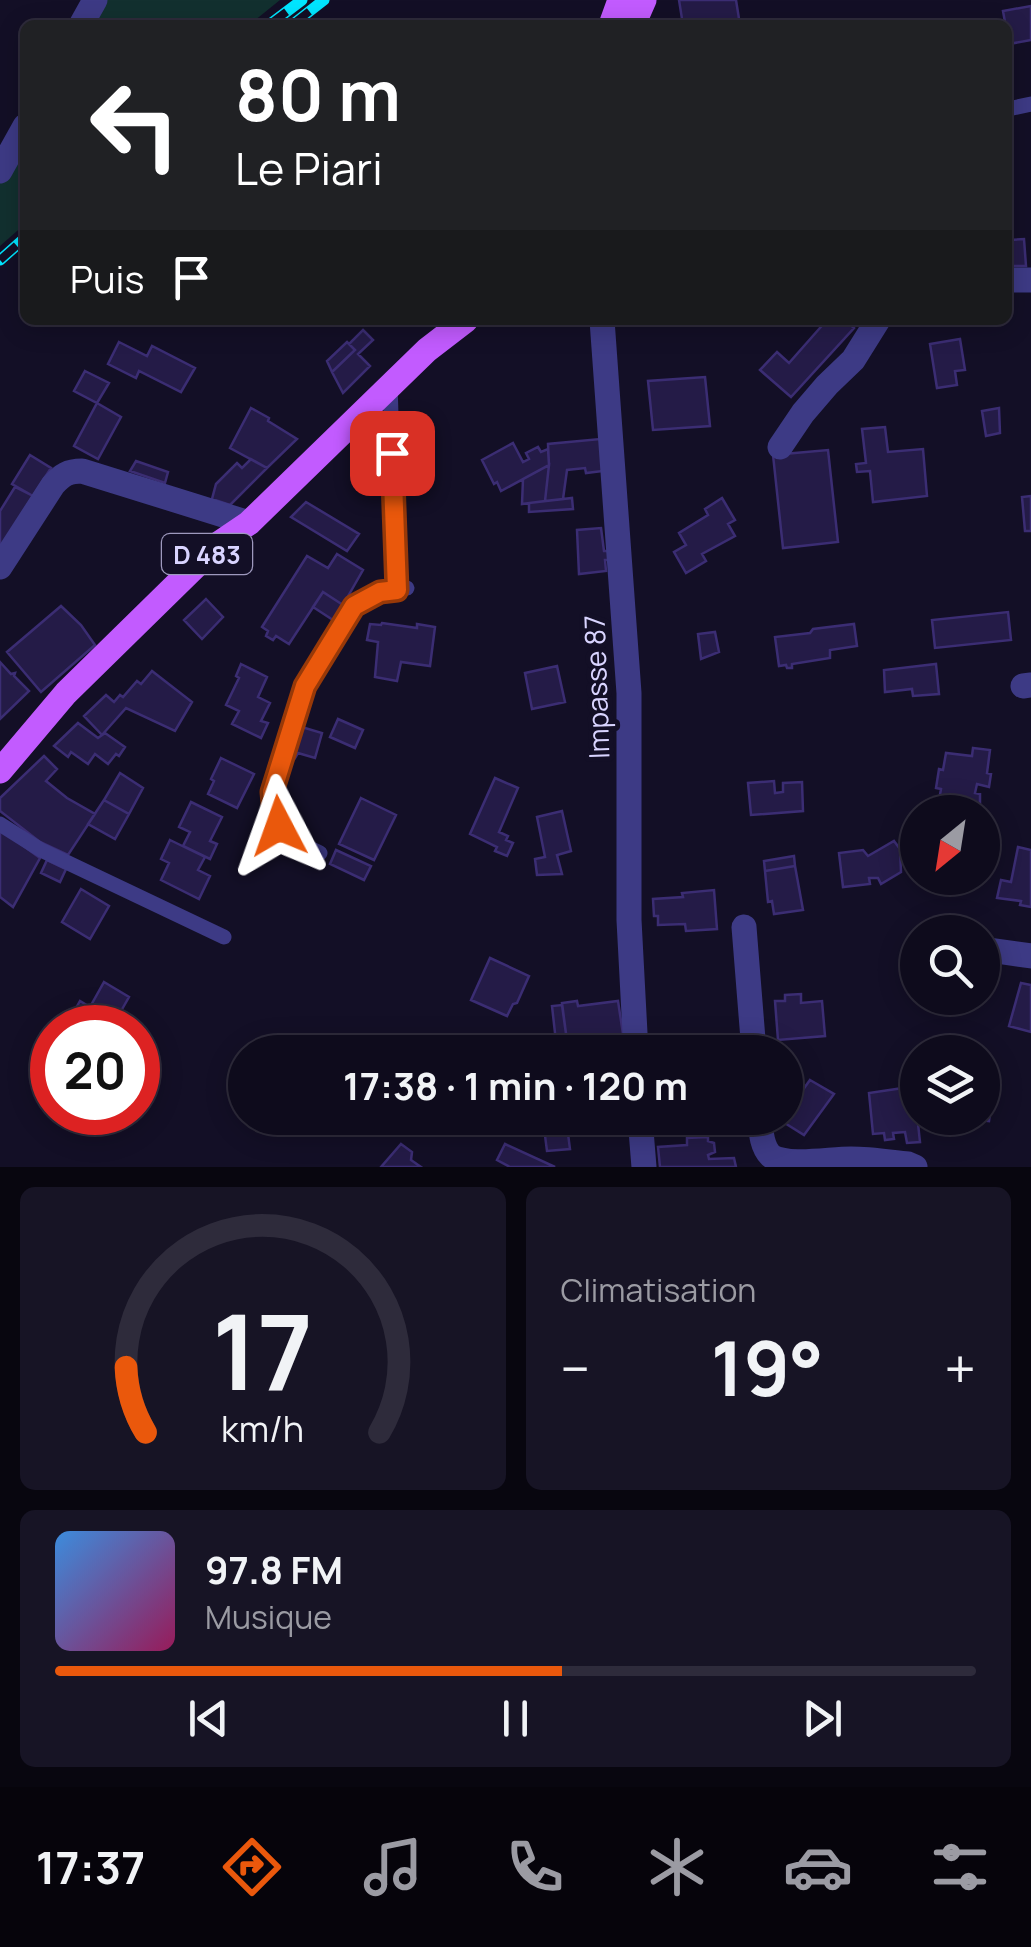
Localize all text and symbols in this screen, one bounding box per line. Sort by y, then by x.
text: 80 m [235,46,401,142]
icon: left [70,60,200,190]
text: Le Piari [235,137,383,199]
icon: arrive [164,250,219,305]
text: Puis [70,252,144,304]
pin [350,411,435,496]
icon: arrive [365,426,420,481]
road number: D 483 [162,534,252,574]
street label: Impasse 87 [574,614,618,760]
position arrow [227,774,331,878]
north arrow [900,795,1000,895]
map controls [900,795,1000,1135]
button: search [900,915,1000,1015]
speed limit sign: 20 [30,1005,160,1135]
button: layers [900,1035,1000,1135]
text: 17:38 · 1 min · 120 m [343,1059,688,1111]
text: Climatisation [561,1268,756,1312]
text: 17 [212,1279,313,1421]
text: 19° [711,1316,824,1419]
text: − [561,1330,590,1406]
text: + [944,1330,976,1406]
text: km/h [221,1404,304,1453]
text: 97.8 FM [205,1543,343,1595]
text: Musique [205,1595,332,1639]
icon: previous [181,1691,236,1746]
icon: pause [488,1691,543,1746]
icon: next [795,1691,850,1746]
icon: directions [217,1832,287,1902]
icon: music [358,1832,428,1902]
icon: phone [500,1832,570,1902]
icon: climate [642,1832,712,1902]
icon: car [783,1832,853,1902]
icon: filters [925,1832,995,1902]
text: 17:37 [36,1836,145,1898]

